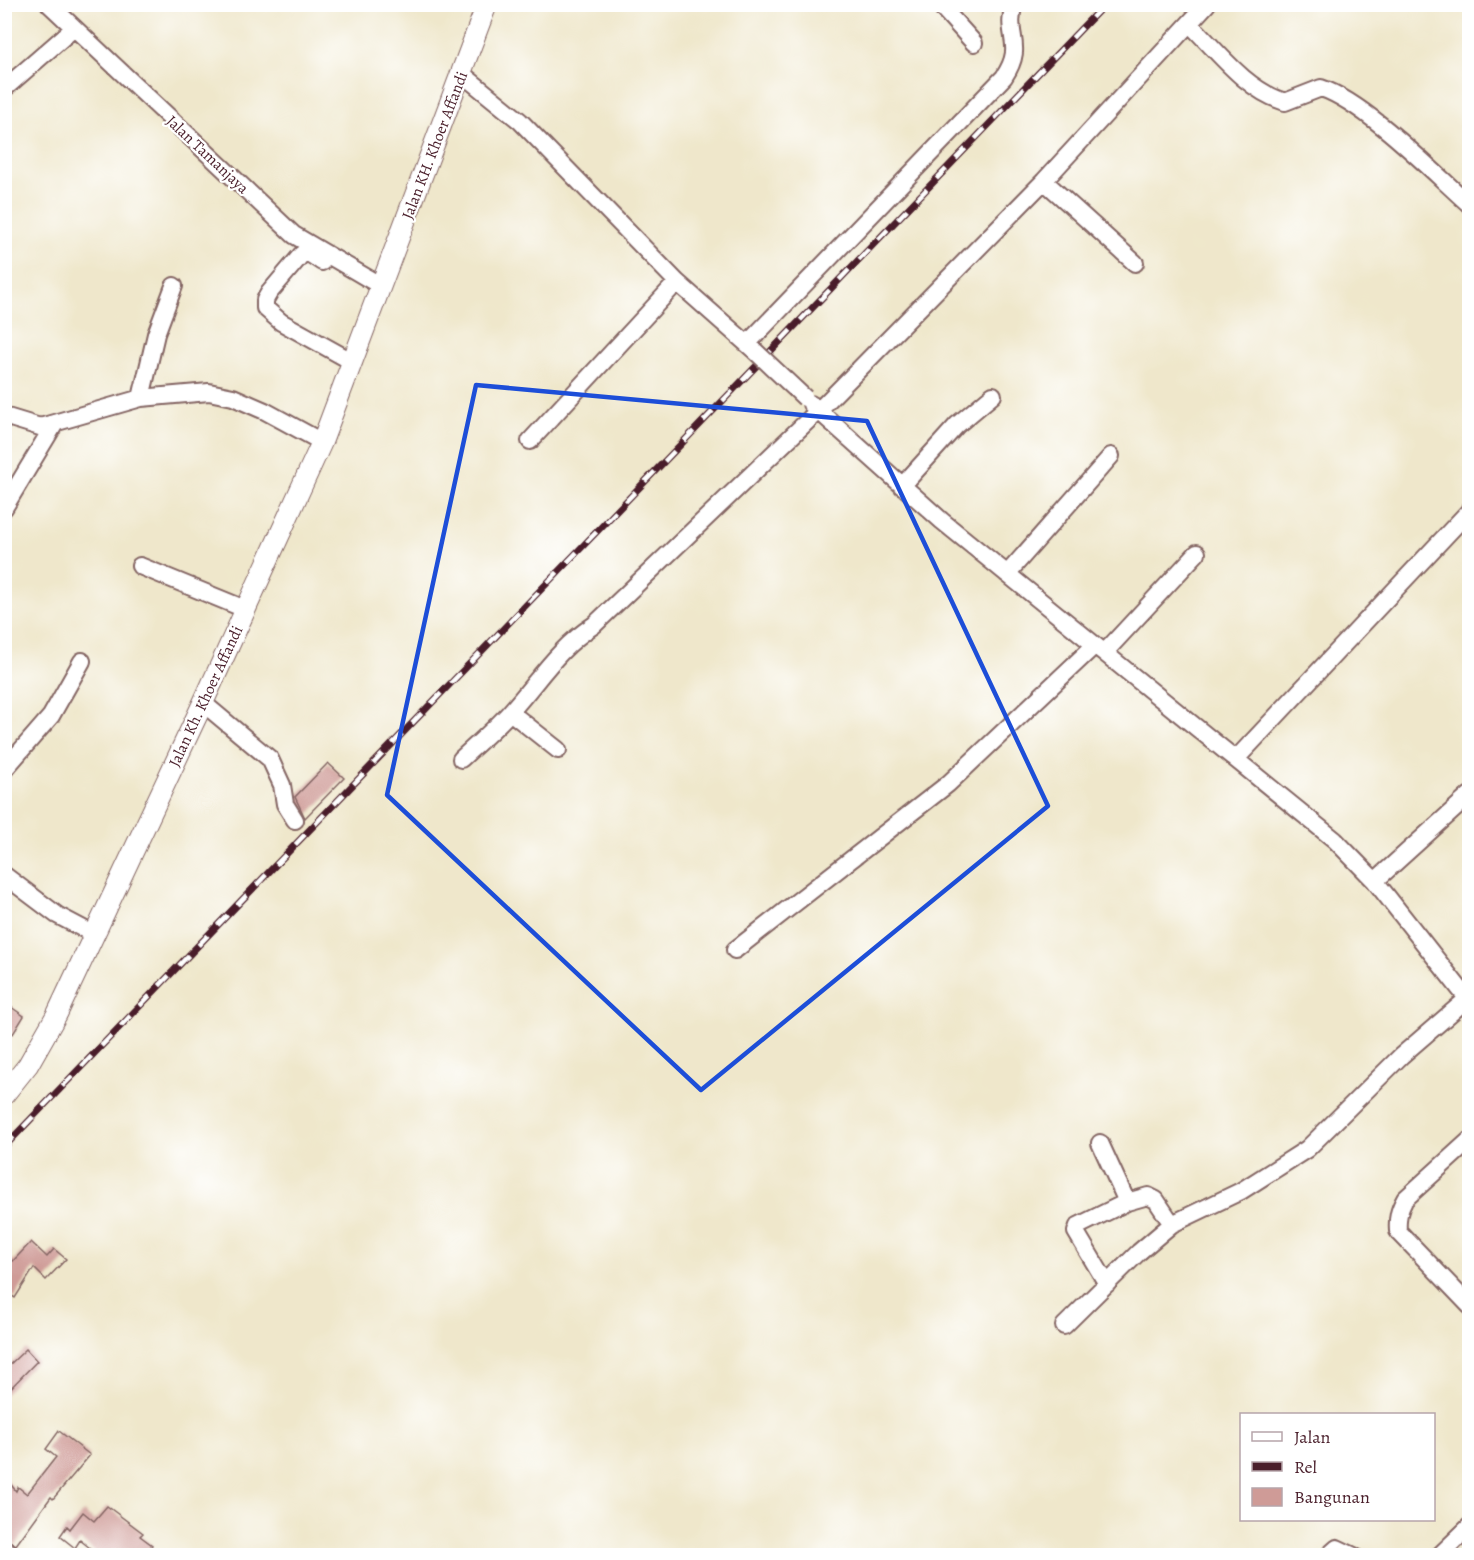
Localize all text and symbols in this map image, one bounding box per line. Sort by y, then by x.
street label: Jalan KH. Khoer Affandi [397,68,473,222]
street label: Jalan Tamanjaya [161,111,254,199]
street label: Jalan Kh. Khoer Affandi [164,622,248,771]
legend [1240,1413,1435,1521]
text: Jalan [1294,1425,1331,1449]
text: Rel [1294,1455,1318,1479]
text: Bangunan [1294,1485,1370,1509]

